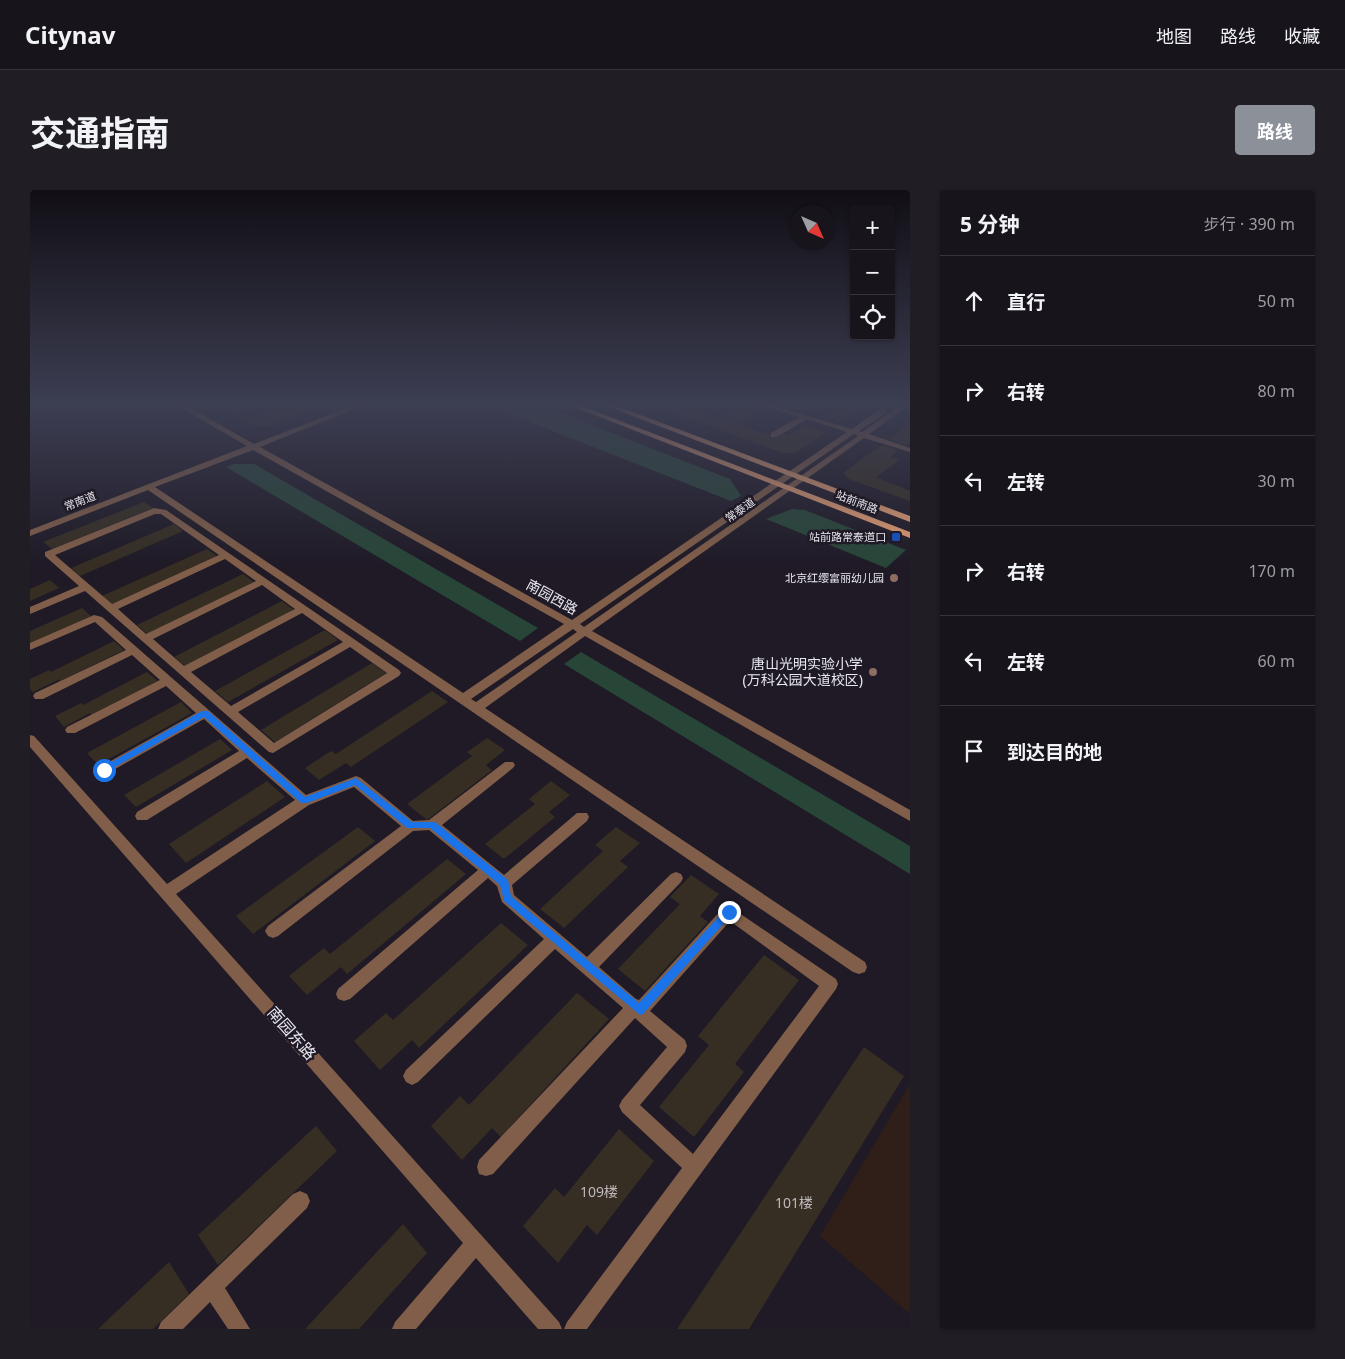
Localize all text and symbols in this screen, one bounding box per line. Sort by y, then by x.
text: Citynav [25,18,115,51]
text: 地图 [1156,24,1192,48]
text: 路线 [1220,24,1256,48]
text: 收藏 [1284,24,1320,48]
button: 路线 [1235,105,1315,155]
text: 交通指南 [30,109,170,156]
north arrow [790,205,835,250]
map controls [850,205,895,340]
button: + [850,205,895,250]
text: 5 分钟 [960,210,1019,238]
text: 步行 · 390 m [1204,213,1295,235]
button: − [850,250,895,295]
icon: ahead [960,287,988,315]
text: 直行 [1007,289,1045,315]
text: 50 m [1258,290,1295,312]
button: locate [850,295,895,340]
icon: right [960,377,988,405]
text: 右转 [1007,379,1045,405]
text: 80 m [1258,380,1295,402]
icon: left [960,467,988,495]
text: 左转 [1007,469,1045,495]
text: 30 m [1258,470,1295,492]
street label: 站前南路 [834,487,880,516]
street label: 常南道 [62,488,98,513]
street label: 常泰道 [722,494,758,525]
place label: 站前路常泰道口 [809,529,886,544]
marker: 站前路常泰道口 [890,531,902,543]
icon: right [960,557,988,585]
text: 右转 [1007,559,1045,585]
text: 170 m [1248,560,1295,582]
place label: 北京红缨富丽幼儿园 [785,570,884,585]
marker: 北京红缨富丽幼儿园 [888,572,900,584]
street label: 南园西路 [523,575,581,618]
icon: left [960,647,988,675]
text: 左转 [1007,649,1045,675]
text: 60 m [1258,650,1295,672]
place label: 唐山光明实验小学 (万科公园大道校区) [743,654,863,689]
marker: 唐山光明实验小学 (万科公园大道校区) [867,666,879,678]
icon: arrive [960,737,988,765]
text: 到达目的地 [1007,739,1102,765]
route start [93,759,116,782]
route end [718,901,741,924]
street label: 南园东路 [263,1002,321,1064]
house number: 109楼 [580,1182,618,1201]
house number: 101楼 [775,1193,813,1212]

